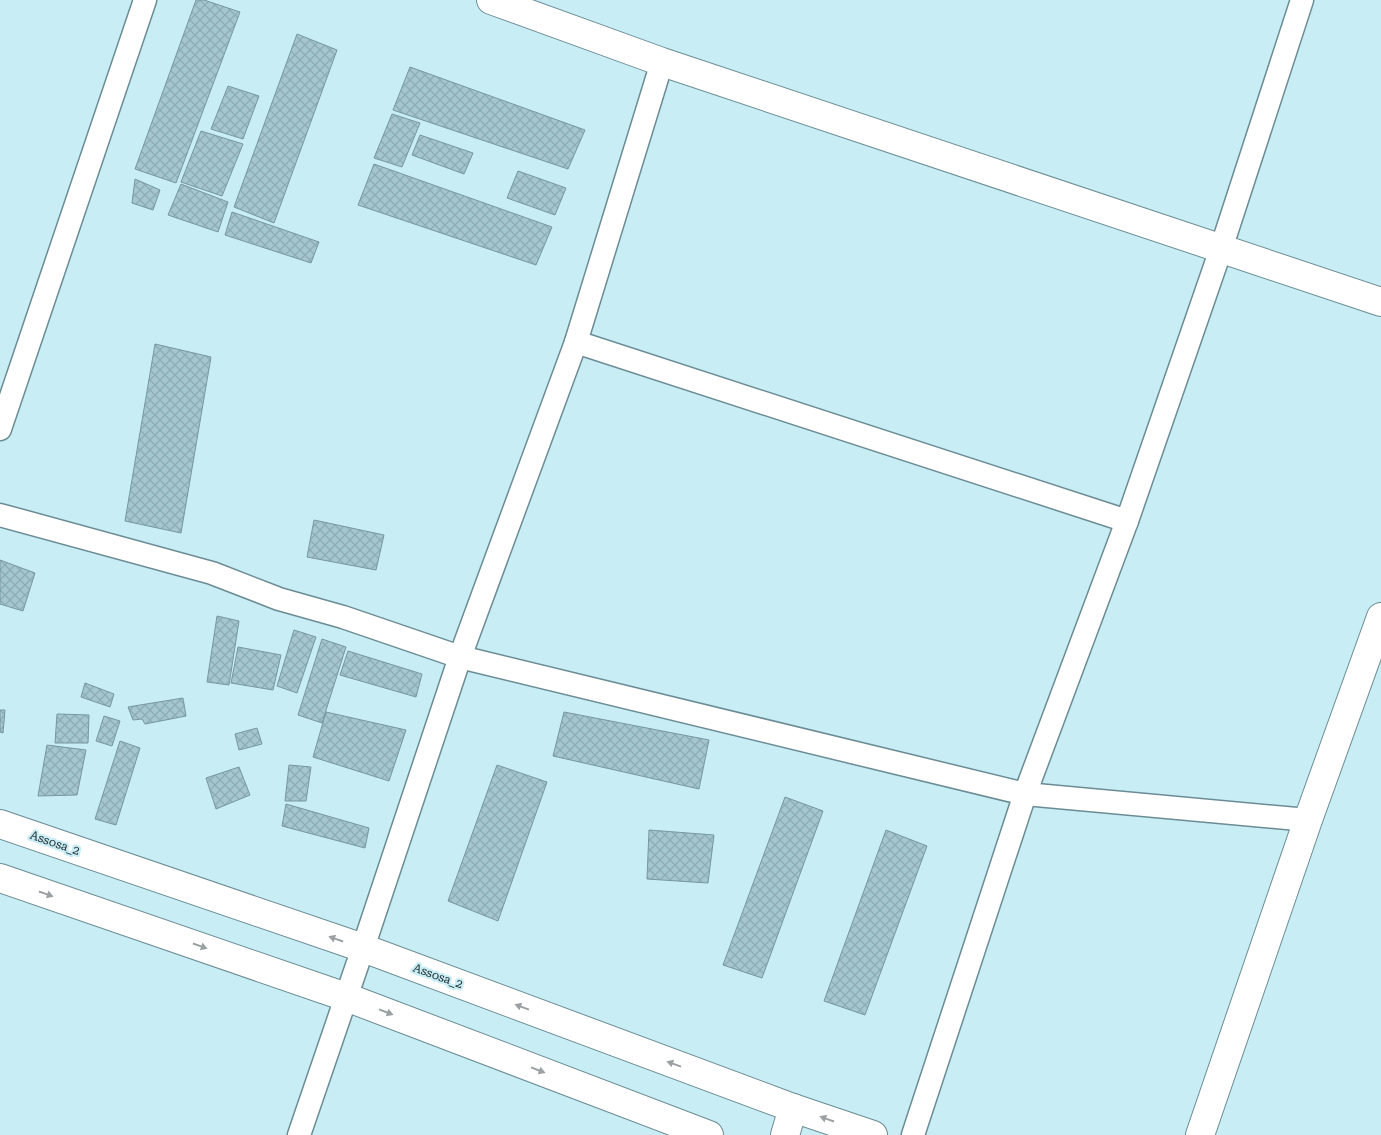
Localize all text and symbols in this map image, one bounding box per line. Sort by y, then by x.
street label: Assosa_2 [28,828,82,858]
one-way arrow [39,890,54,898]
one-way arrow [329,935,344,942]
one-way arrow [193,943,208,951]
street label: Assosa_2 [411,961,465,992]
one-way arrow [514,1003,529,1011]
one-way arrow [379,1008,394,1016]
one-way arrow [666,1060,681,1068]
one-way arrow [531,1066,546,1074]
one-way arrow [819,1115,834,1122]

